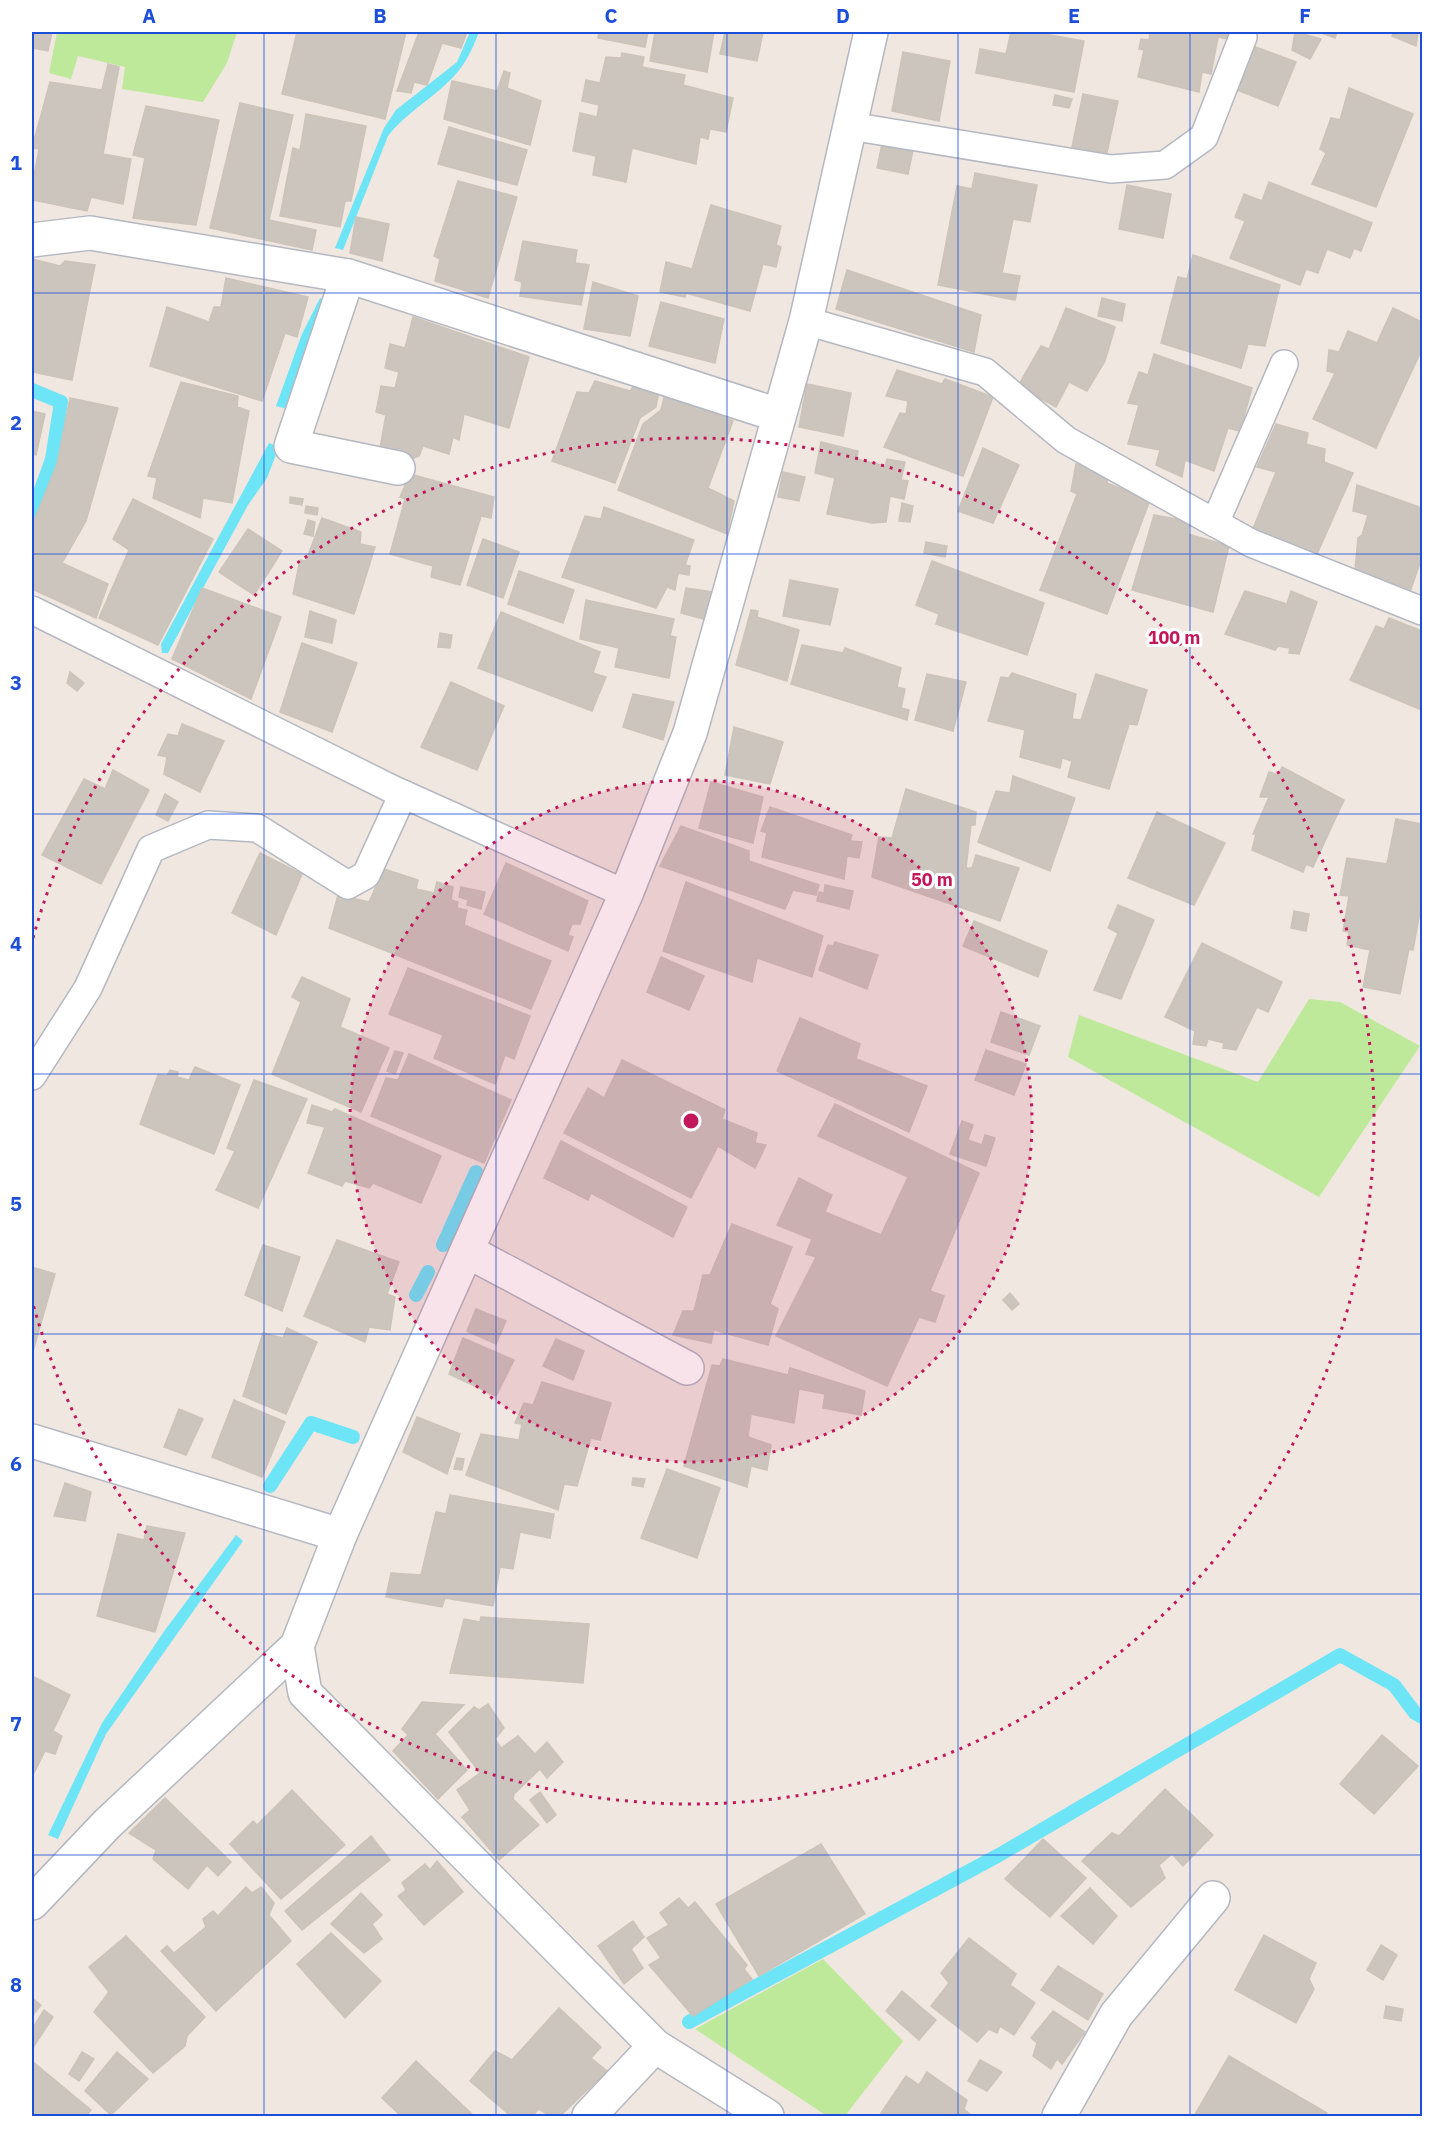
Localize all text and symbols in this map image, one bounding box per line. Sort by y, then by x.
text: A [142,2,156,29]
text: B [373,2,387,29]
text: C [604,2,618,29]
text: D [836,2,850,29]
text: E [1068,2,1080,29]
text: F [1299,2,1311,29]
text: 1 [10,149,22,176]
text: 2 [10,409,22,436]
text: 100 m [1148,626,1200,649]
text: 3 [10,669,22,696]
text: 50 m [911,868,953,891]
text: 4 [10,930,22,957]
centre of rings [681,1111,701,1131]
text: 5 [10,1190,22,1217]
text: 6 [10,1450,22,1477]
text: 7 [10,1710,22,1737]
text: 8 [10,1971,22,1998]

